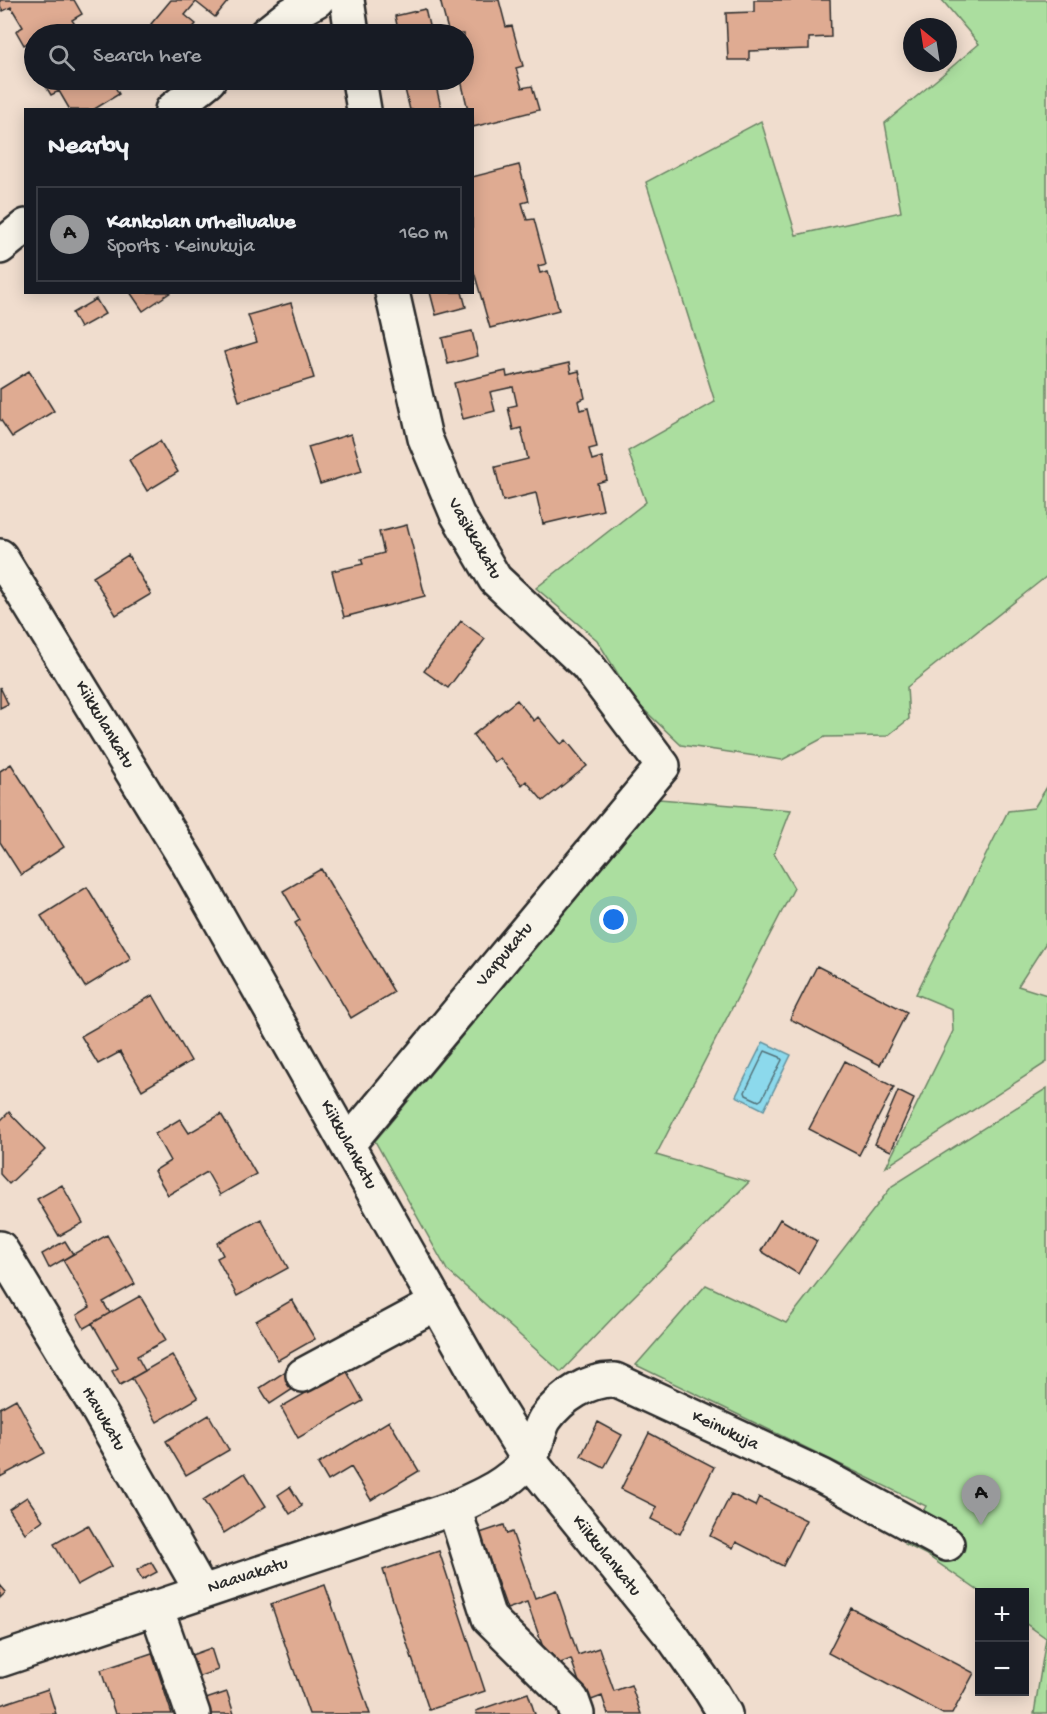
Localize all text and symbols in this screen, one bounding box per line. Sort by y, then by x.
north arrow [903,18,957,72]
search box [24,24,474,90]
icon: search [45,41,78,74]
text: Search here [93,44,201,70]
text: Nearby [48,132,129,163]
text: Kankolan urheilualue [107,210,296,236]
text: A [64,223,75,246]
text: 160 m [399,223,448,246]
text: Sports · Keinukuja [107,236,255,259]
street label: Vasikkakatu [442,494,506,584]
street label: Kiikkulankatu [70,677,139,773]
your location [599,905,628,934]
street label: Varpukatu [471,918,538,992]
street label: Kiikkulankatu [315,1097,381,1194]
street label: Havukatu [76,1383,130,1455]
street label: Keinukuja [688,1406,763,1456]
pin: A [962,1476,1000,1525]
street label: Kiikkulankatu [567,1511,646,1601]
street label: Naavakatu [205,1553,291,1599]
map controls [975,1588,1029,1696]
button: + [975,1588,1029,1642]
button: − [975,1642,1029,1696]

